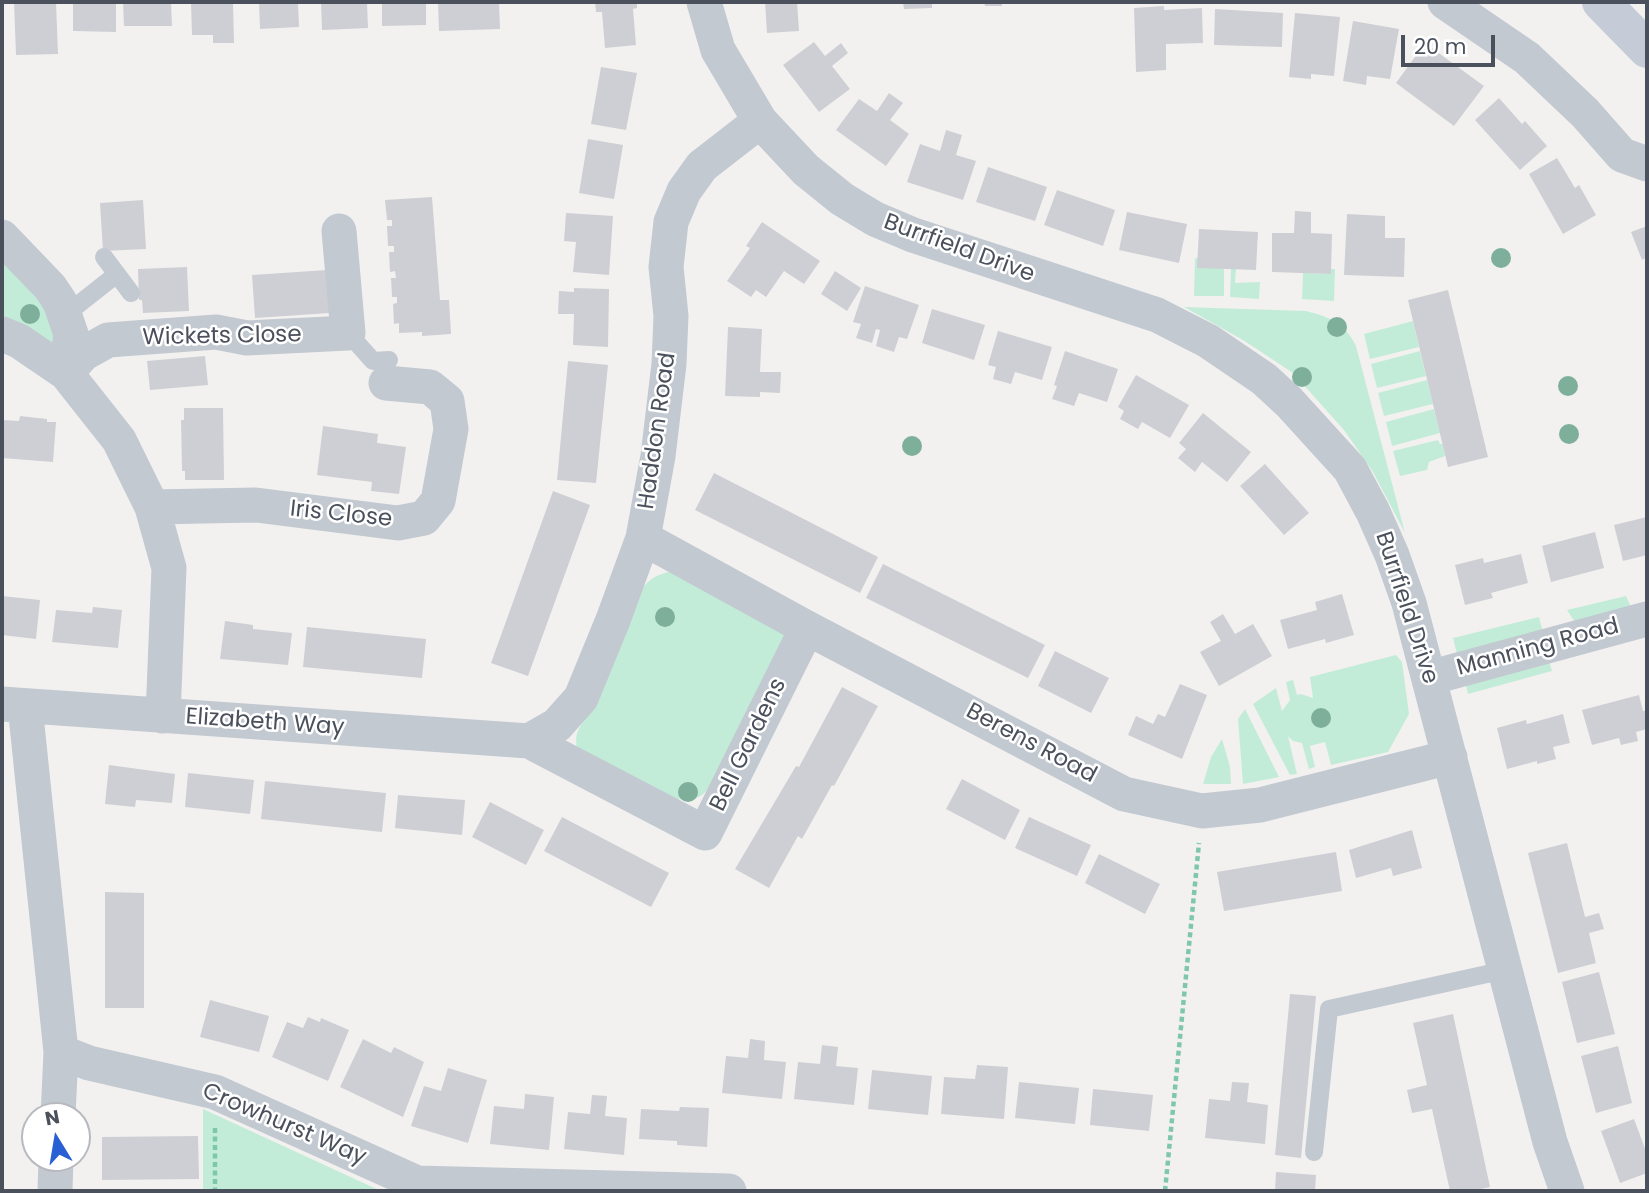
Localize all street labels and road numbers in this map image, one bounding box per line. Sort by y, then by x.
street label: Burrfield Drive [880,209,1038,289]
street label: Wickets Close [142,322,302,352]
street label: Haddon Road [633,351,683,511]
street label: Iris Close [289,496,393,534]
street label: Burrfield Drive [1368,528,1444,688]
street label: Manning Road [1454,613,1622,683]
street label: Bell Gardens [705,674,793,816]
street label: Berens Road [961,698,1101,790]
street label: Elizabeth Way [185,704,345,742]
street label: Crowhurst Way [198,1078,370,1172]

